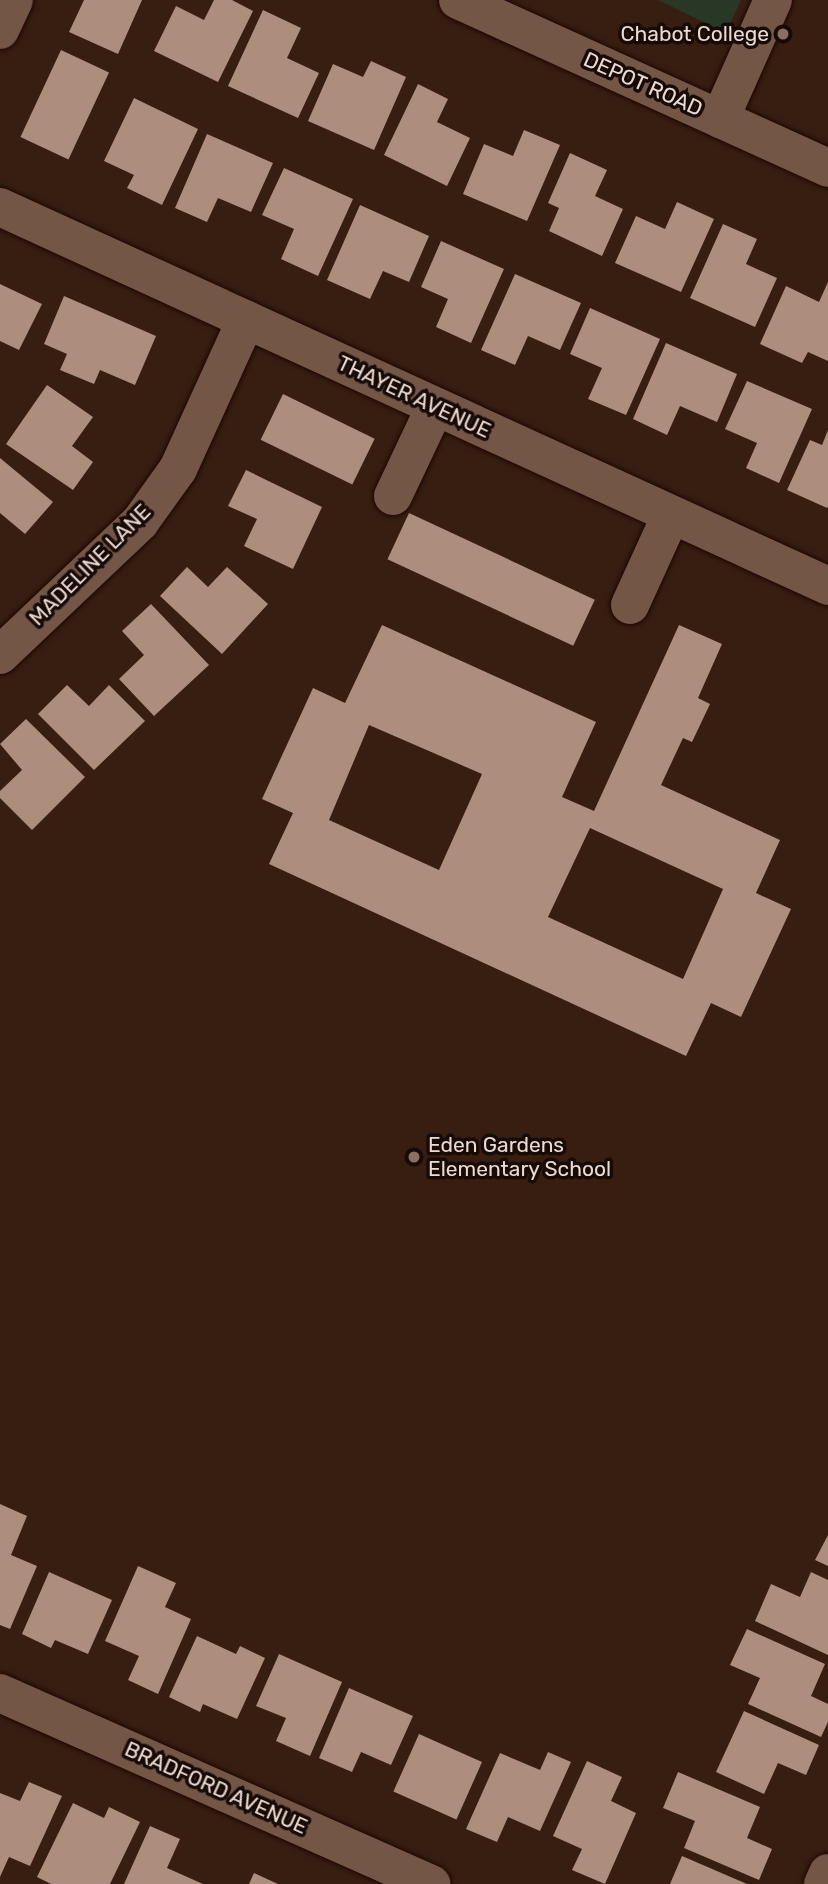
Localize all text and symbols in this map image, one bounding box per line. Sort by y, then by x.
place label: Chabot College [621,21,769,47]
marker: Chabot College [775,26,791,42]
street label: DEPOT ROAD [579,46,707,122]
street label: THAYER AVENUE [333,350,495,444]
street label: MADELINE LANE [24,499,156,631]
place label: Eden Gardens Elementary School [428,1132,612,1182]
marker: Eden Gardens Elementary School [406,1149,422,1165]
street label: BRADFORD AVENUE [121,1736,311,1840]

